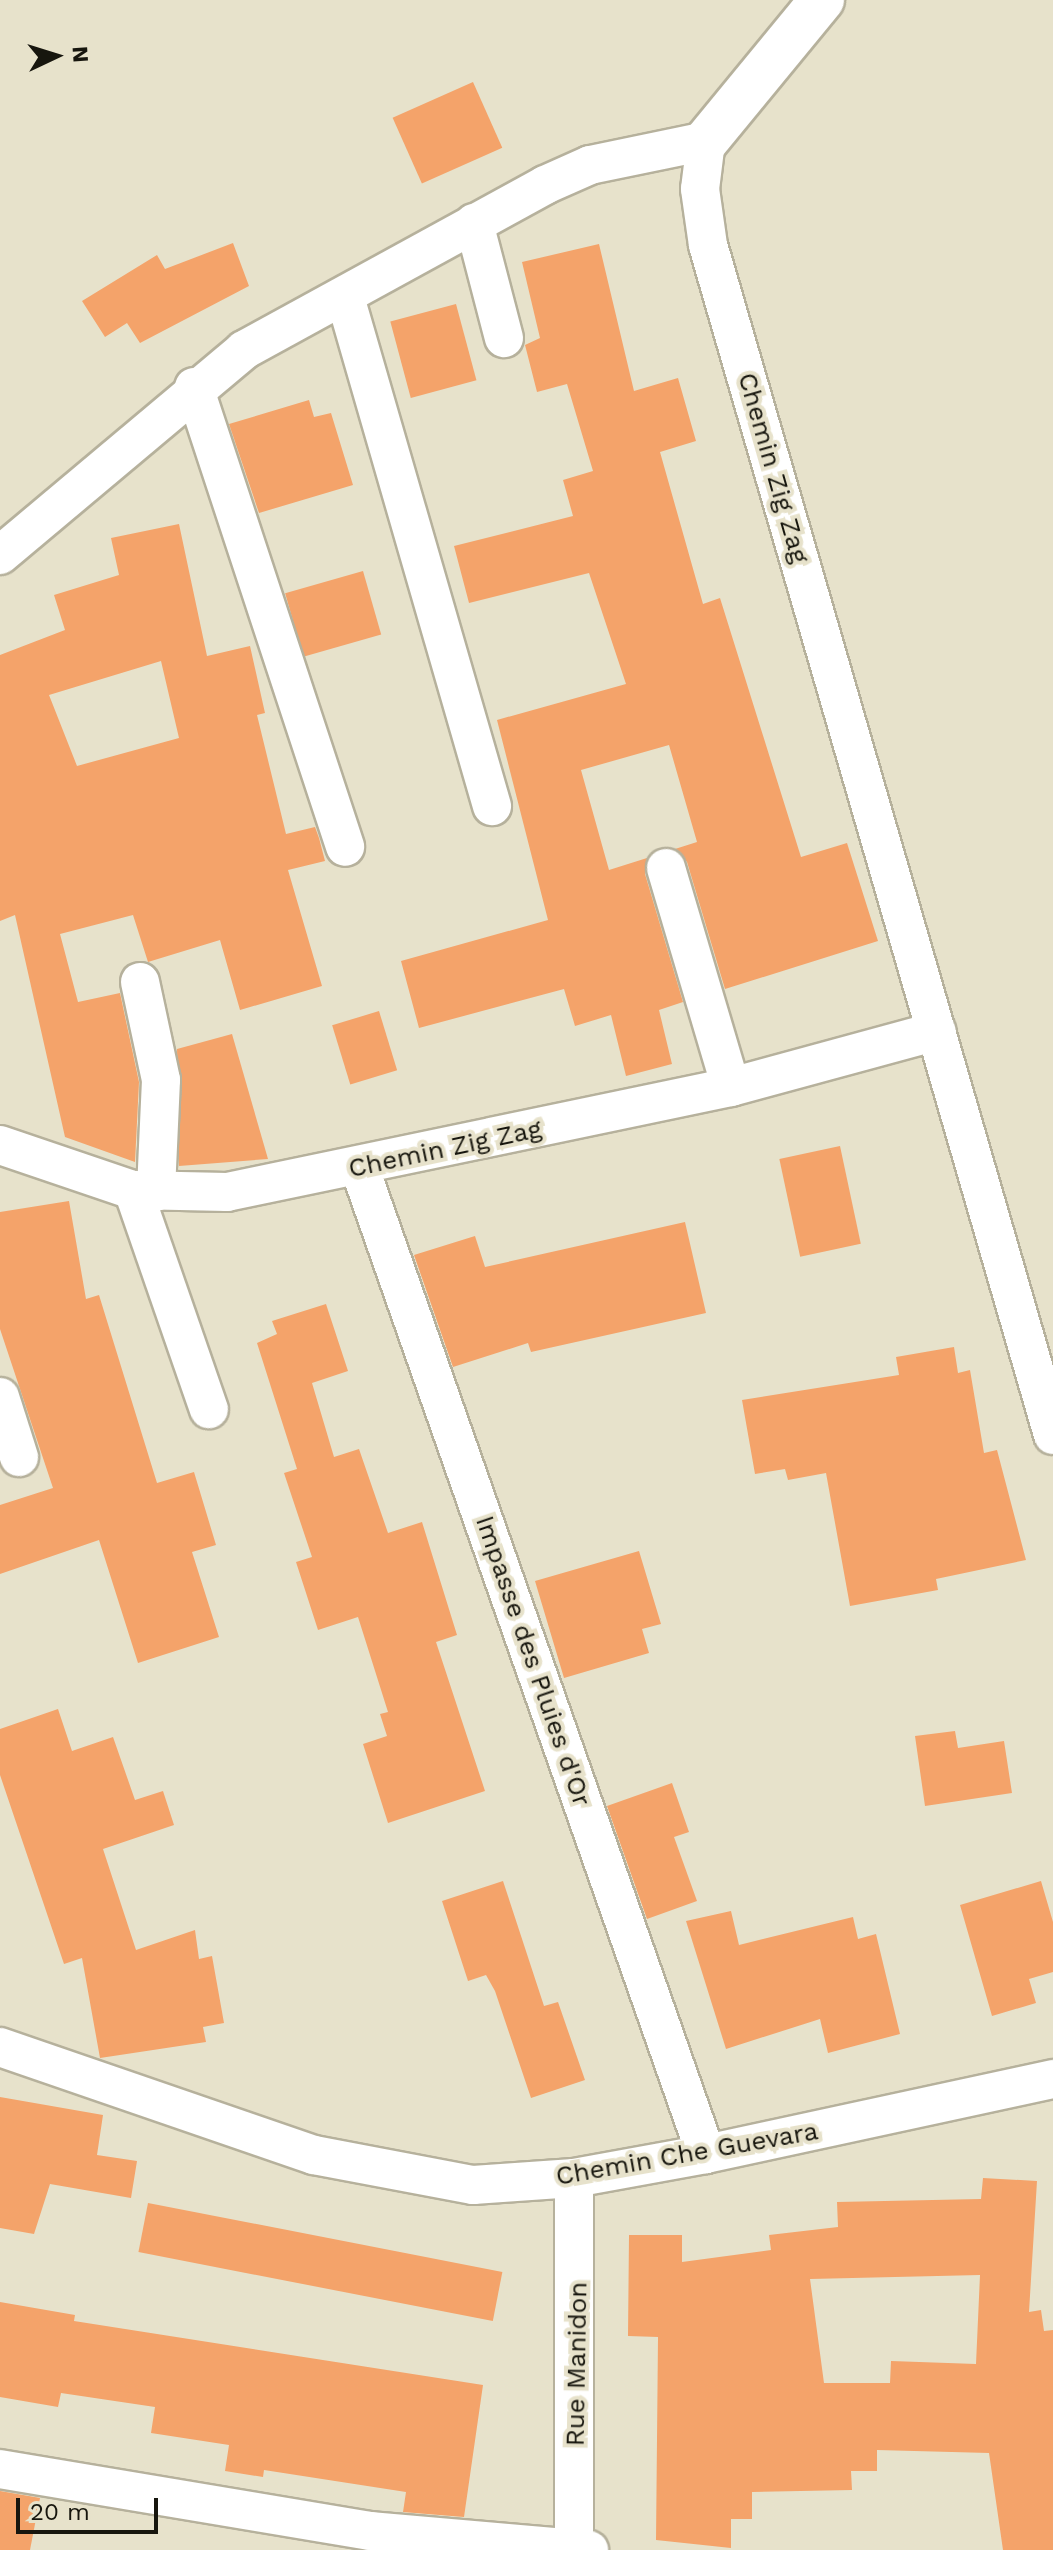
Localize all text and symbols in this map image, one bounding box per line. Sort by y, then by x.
north arrow [16,16,96,96]
text: N [67,45,93,63]
street label: Chemin Zig Zag [731,369,815,567]
street label: Chemin Zig Zag [346,1113,544,1185]
street label: Impasse des Pluies d'Or [469,1512,597,1810]
street label: Chemin Che Guevara [553,2116,821,2192]
street label: Rue Manidon [560,2281,594,2447]
scale bar [20,2482,162,2532]
text: 20 m [30,2498,90,2526]

